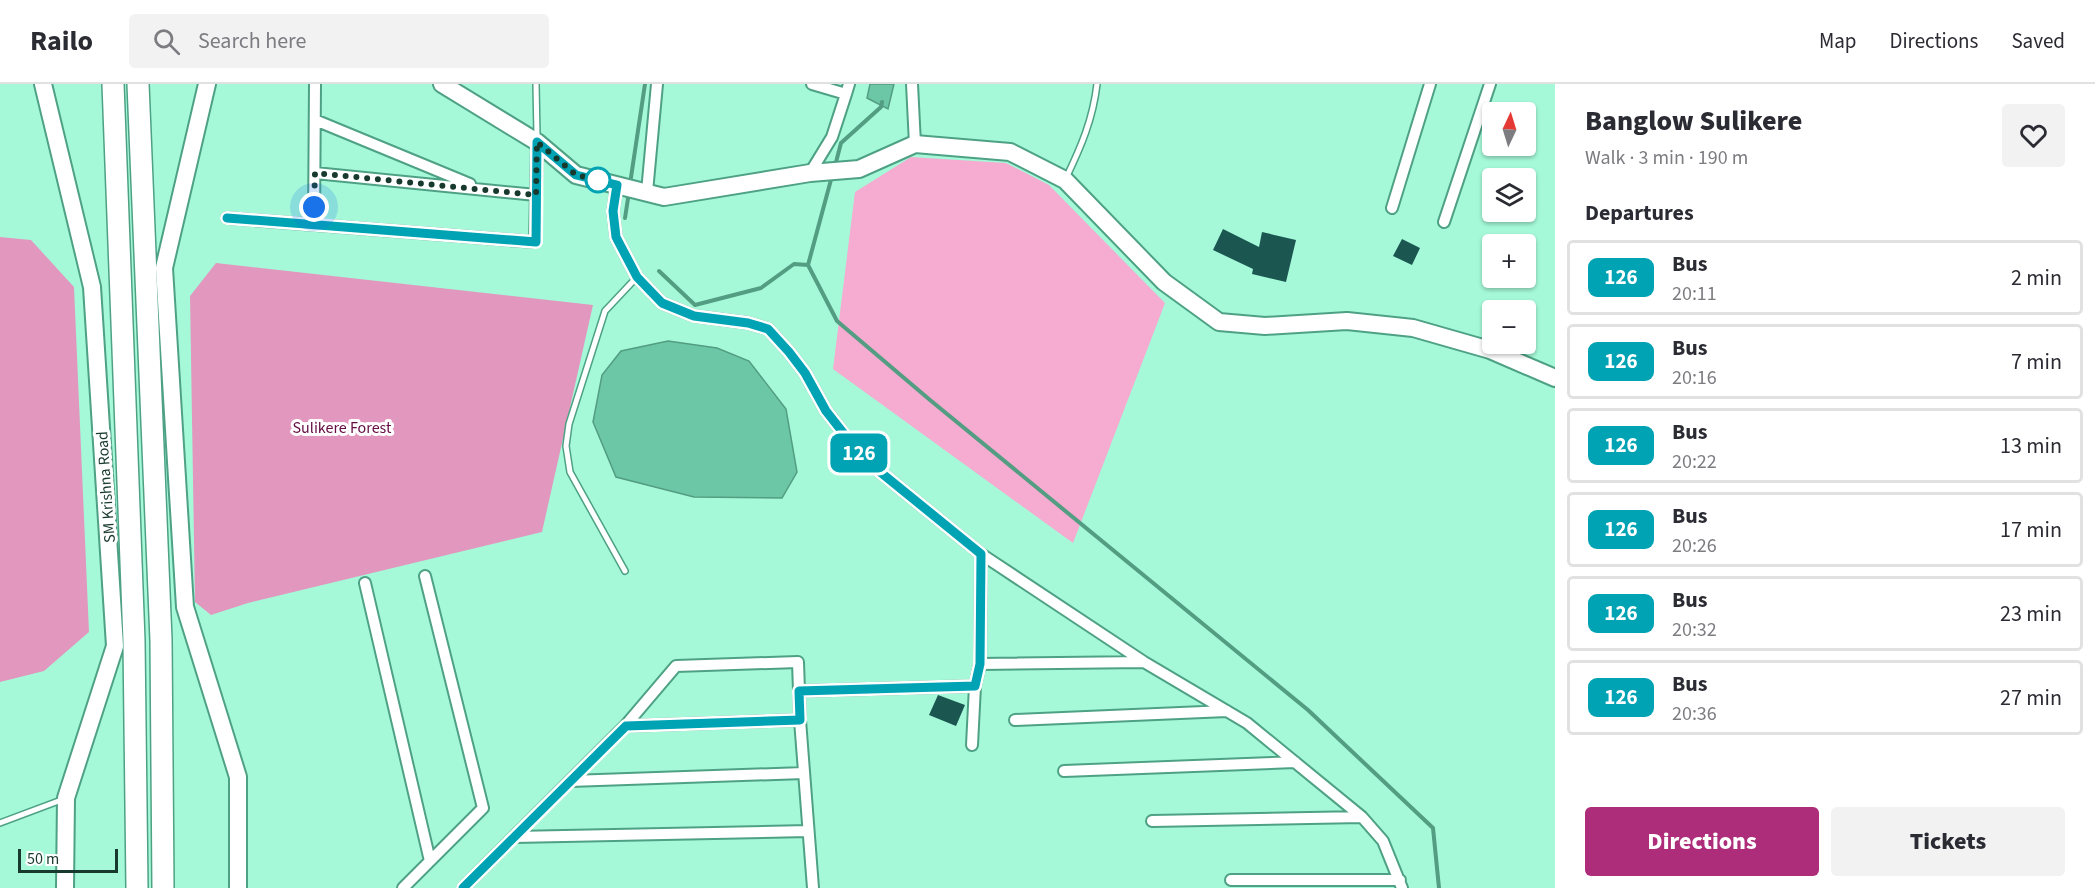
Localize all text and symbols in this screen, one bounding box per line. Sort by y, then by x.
search box [129,14,549,68]
text: Railo [30,21,93,61]
icon: search [150,25,183,58]
text: Search here [198,25,306,57]
text: Map [1819,26,1857,56]
text: Directions [1890,26,1978,56]
text: Saved [2011,26,2065,56]
text: Banglow Sulikere [1585,101,1802,141]
north arrow [1482,102,1536,156]
map controls [1482,102,1536,354]
button: heart [2002,104,2065,167]
text: Walk · 3 min · 190 m [1585,144,1748,172]
unlabelled marker [585,167,611,193]
button: layers [1482,168,1536,222]
your location [299,192,329,222]
text: Departures [1585,197,1694,229]
button: + [1482,234,1536,288]
text: Bus [1672,248,1708,280]
text: 126 [1604,262,1638,292]
text: 2 min [2011,262,2062,294]
text: 20:11 [1672,280,1717,308]
button: − [1482,300,1536,354]
text: Bus [1672,332,1708,364]
text: 126 [1604,346,1638,376]
text: 7 min [2011,346,2062,378]
text: 20:16 [1672,364,1717,392]
text: Bus [1672,416,1708,448]
park label: Sulikere Forest [293,417,392,439]
street label: SM Krishna Road [91,430,121,544]
text: 126 [1604,430,1638,460]
text: 13 min [2000,430,2062,462]
line badge: 126 [824,434,894,472]
text: 126 [842,438,876,468]
text: 20:22 [1672,448,1717,476]
text: Bus [1672,500,1708,532]
text: 126 [1604,514,1638,544]
text: 17 min [2000,514,2062,546]
text: 20:26 [1672,532,1717,560]
text: Bus [1672,584,1708,616]
text: 126 [1604,598,1638,628]
text: 23 min [2000,598,2062,630]
text: 20:32 [1672,616,1717,644]
text: Bus [1672,668,1708,700]
text: 126 [1604,682,1638,712]
text: 27 min [2000,682,2062,714]
text: 20:36 [1672,700,1717,728]
button: Directions [1585,807,1819,876]
button: Tickets [1831,807,2065,876]
scale bar [18,846,118,874]
text: 50 m [27,848,59,870]

